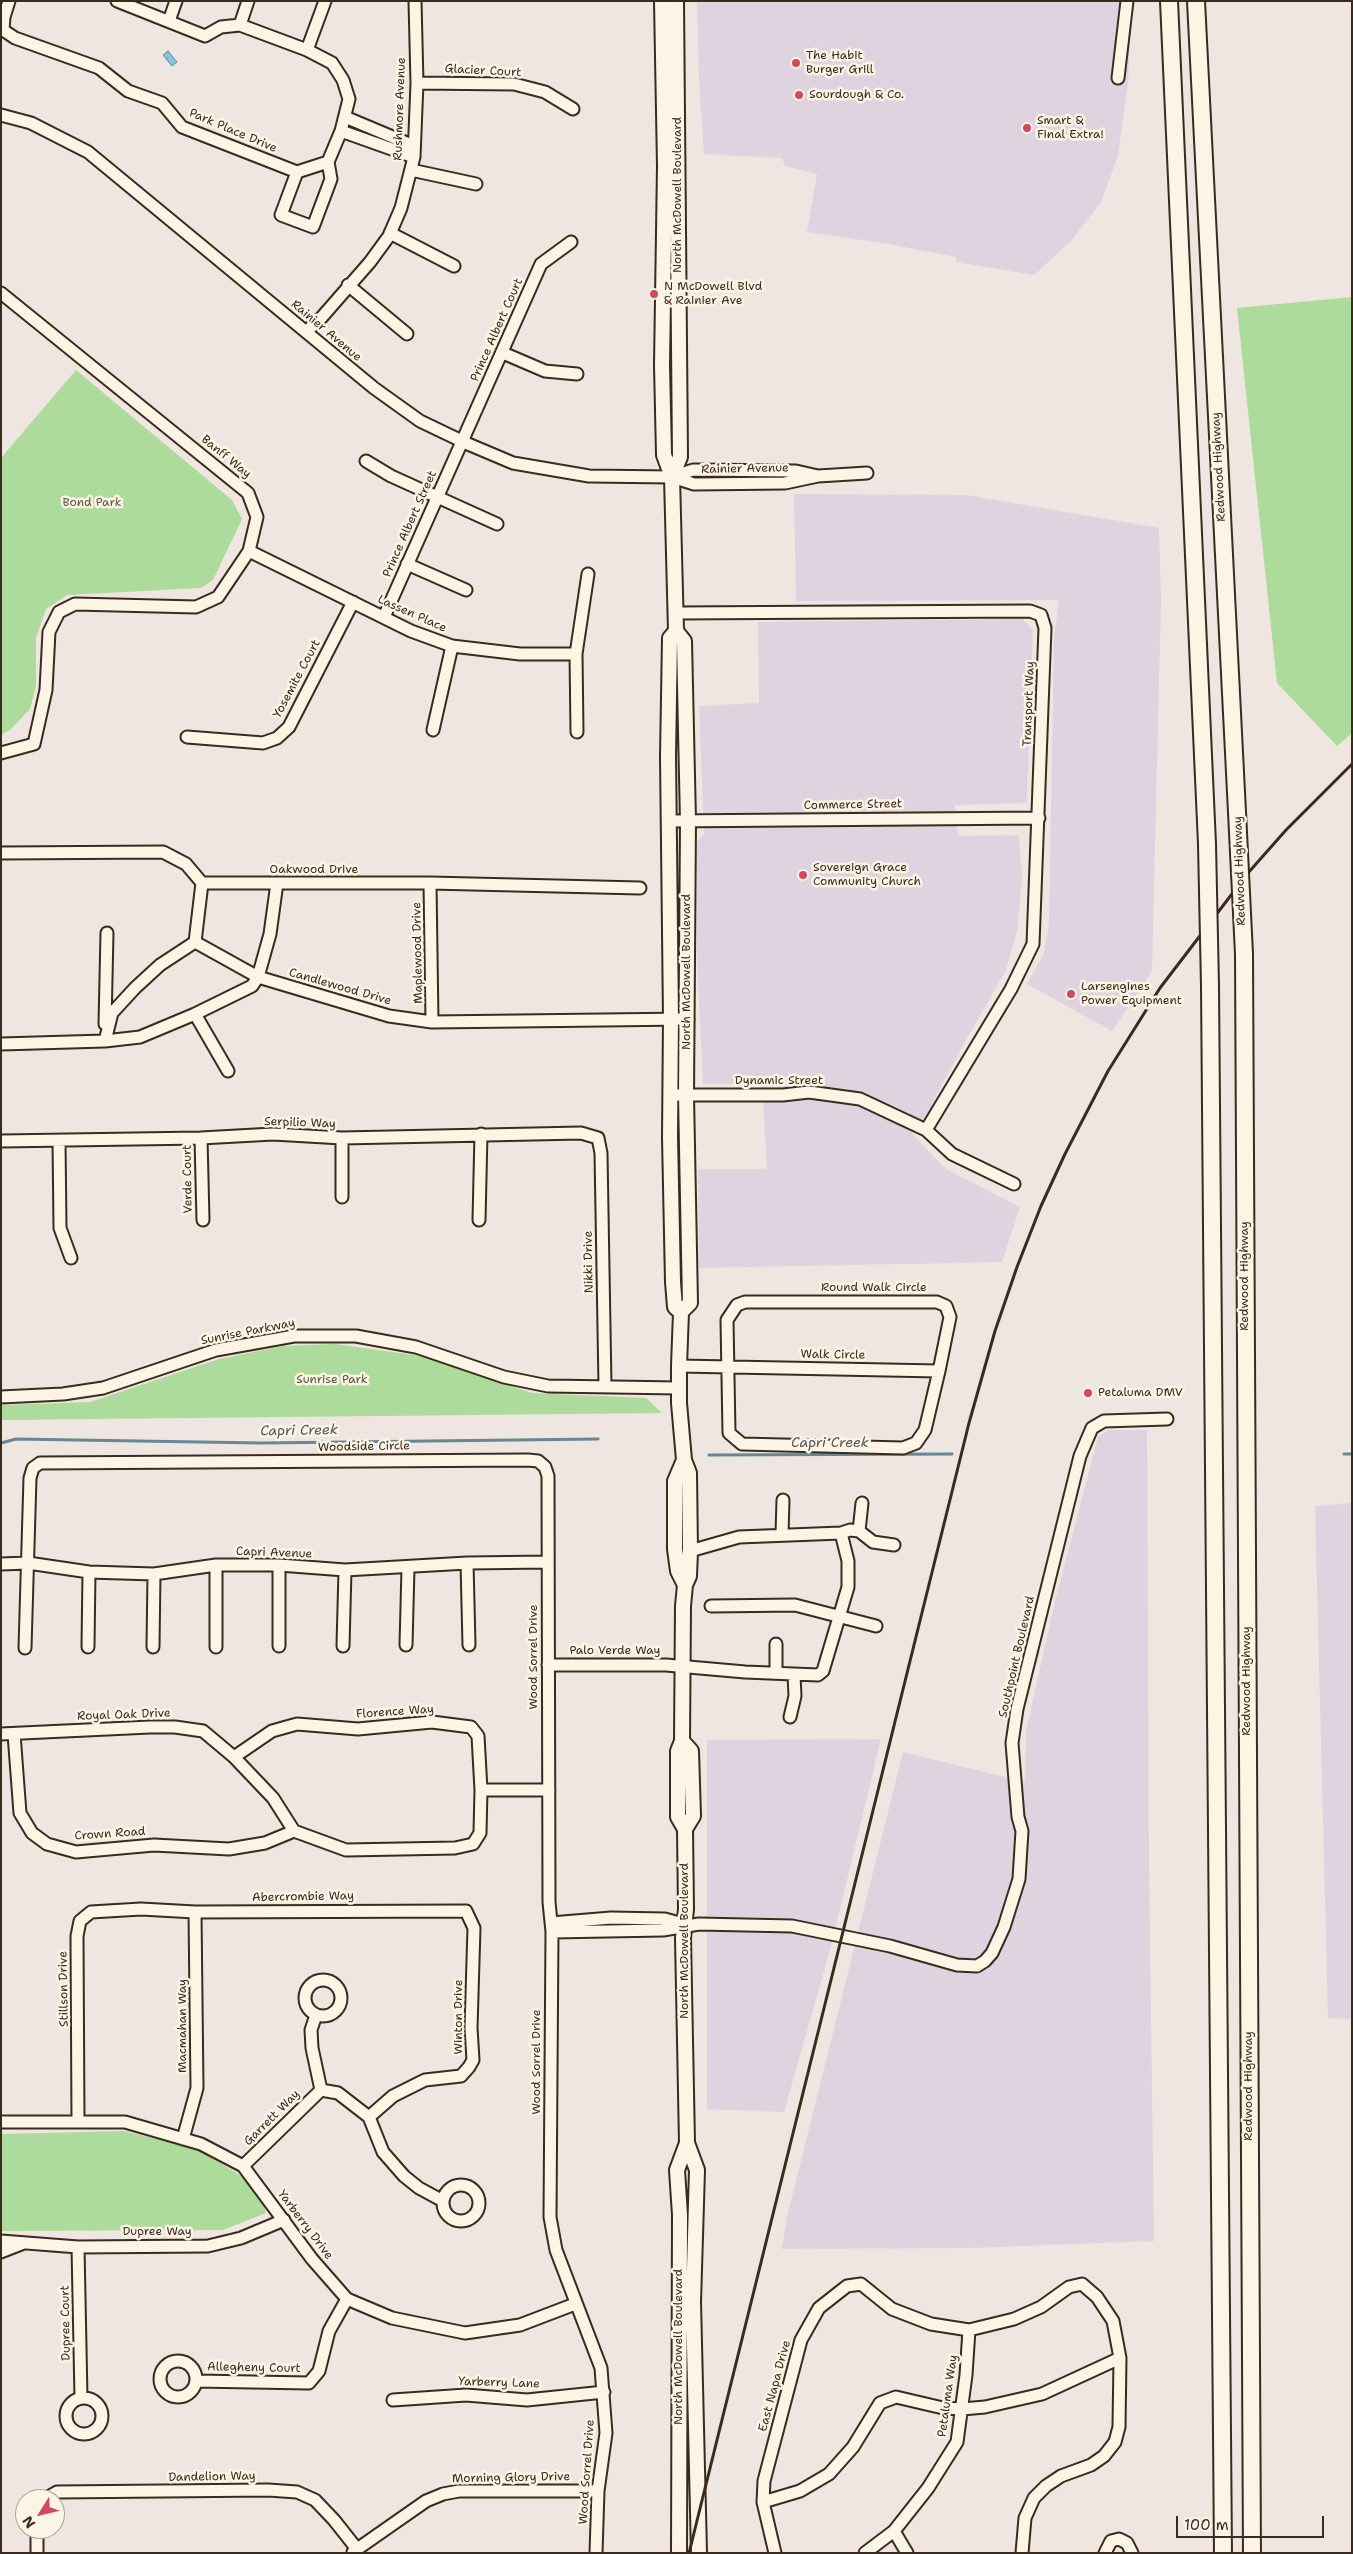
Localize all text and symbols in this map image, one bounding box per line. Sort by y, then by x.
place label: The Habit Burger Grill [806,49,873,77]
street label: Rushmore Avenue [391,57,409,161]
marker: The Habit Burger Grill [790,57,802,69]
street label: Glacier Court [444,62,522,80]
place label: Sourdough & Co. [809,88,904,102]
marker: Sourdough & Co. [793,89,805,101]
street label: Park Place Drive [187,106,279,156]
place label: Smart & Final Extra! [1037,114,1104,142]
street label: North McDowell Boulevard [671,117,685,273]
marker: Smart & Final Extra! [1021,122,1033,134]
street label: Prince Albert Court [468,276,526,384]
place label: N McDowell Blvd & Rainier Ave [664,280,762,308]
marker: N McDowell Blvd & Rainier Ave [648,288,660,300]
street label: Rainier Avenue [288,297,364,365]
street label: Redwood Highway [1209,412,1229,522]
street label: Banff Way [198,433,254,481]
street label: Rainier Avenue [701,461,789,477]
street label: Prince Albert Street [380,468,440,580]
park label: Bond Park [62,496,122,510]
street label: Lassen Place [375,592,449,636]
street label: Yosemite Court [270,637,324,721]
street label: Transport Way [1020,661,1038,747]
street label: Commerce Street [804,797,902,813]
street label: Redwood Highway [1231,816,1249,926]
place label: Sovereign Grace Community Church [813,861,921,889]
street label: Oakwood Drive [270,863,358,877]
marker: Sovereign Grace Community Church [797,869,809,881]
street label: North McDowell Boulevard [680,894,694,1050]
street label: Maplewood Drive [410,902,426,1004]
street label: Candlewood Drive [287,966,393,1008]
place label: Larsengines Power Equipment [1081,980,1182,1008]
marker: Larsengines Power Equipment [1065,988,1077,1000]
street label: Dynamic Street [735,1074,823,1088]
street label: Serpilio Way [264,1115,336,1131]
street label: Verde Court [180,1144,196,1214]
street label: Redwood Highway [1238,1221,1252,1331]
street label: Nikki Drive [581,1231,597,1293]
street label: Round Walk Circle [821,1281,927,1295]
street label: Sunrise Parkway [200,1316,296,1348]
street label: Walk Circle [801,1347,865,1363]
park label: Sunrise Park [296,1373,368,1387]
place label: Petaluma DMV [1098,1386,1183,1400]
marker: Petaluma DMV [1082,1387,1094,1399]
water label: Capri Creek [260,1422,338,1440]
water label: Capri Creek [791,1435,869,1451]
street label: Woodside Circle [318,1439,410,1455]
street label: Capri Avenue [236,1544,312,1562]
street label: Southpoint Boulevard [996,1595,1038,1719]
street label: Wood Sorrel Drive [527,1604,541,1710]
street label: Redwood Highway [1240,1626,1254,1736]
street label: Palo Verde Way [569,1644,661,1658]
street label: Florence Way [356,1702,434,1722]
street label: Royal Oak Drive [77,1706,171,1724]
street label: Crown Road [74,1824,146,1844]
street label: North McDowell Boulevard [678,1863,692,2019]
street label: Abercrombie Way [252,1889,354,1905]
street label: Stillson Drive [56,1951,72,2027]
street label: Macmahan Way [176,1979,190,2073]
street label: Winton Drive [452,1980,466,2054]
street label: Wood Sorrel Drive [530,2009,544,2115]
street label: Redwood Highway [1242,2031,1256,2141]
street label: Garrett Way [241,2087,303,2149]
street label: Yarberry Drive [274,2187,336,2263]
street label: Dupree Way [122,2225,192,2239]
street label: North McDowell Boulevard [672,2269,686,2425]
street label: Dupree Court [58,2285,74,2361]
street label: East Napa Drive [756,2339,794,2433]
street label: Petaluma Way [935,2354,961,2438]
street label: Allegheny Court [207,2360,301,2376]
street label: Yarberry Lane [458,2374,540,2392]
street label: Wood Sorrel Drive [576,2419,598,2525]
street label: Dandelion Way [168,2469,256,2485]
street label: Morning Glory Drive [452,2470,570,2486]
north arrow [15,2489,65,2539]
scale bar [1178,2506,1326,2538]
text: N [18,2512,39,2532]
text: 100 m [1184,2515,1229,2535]

